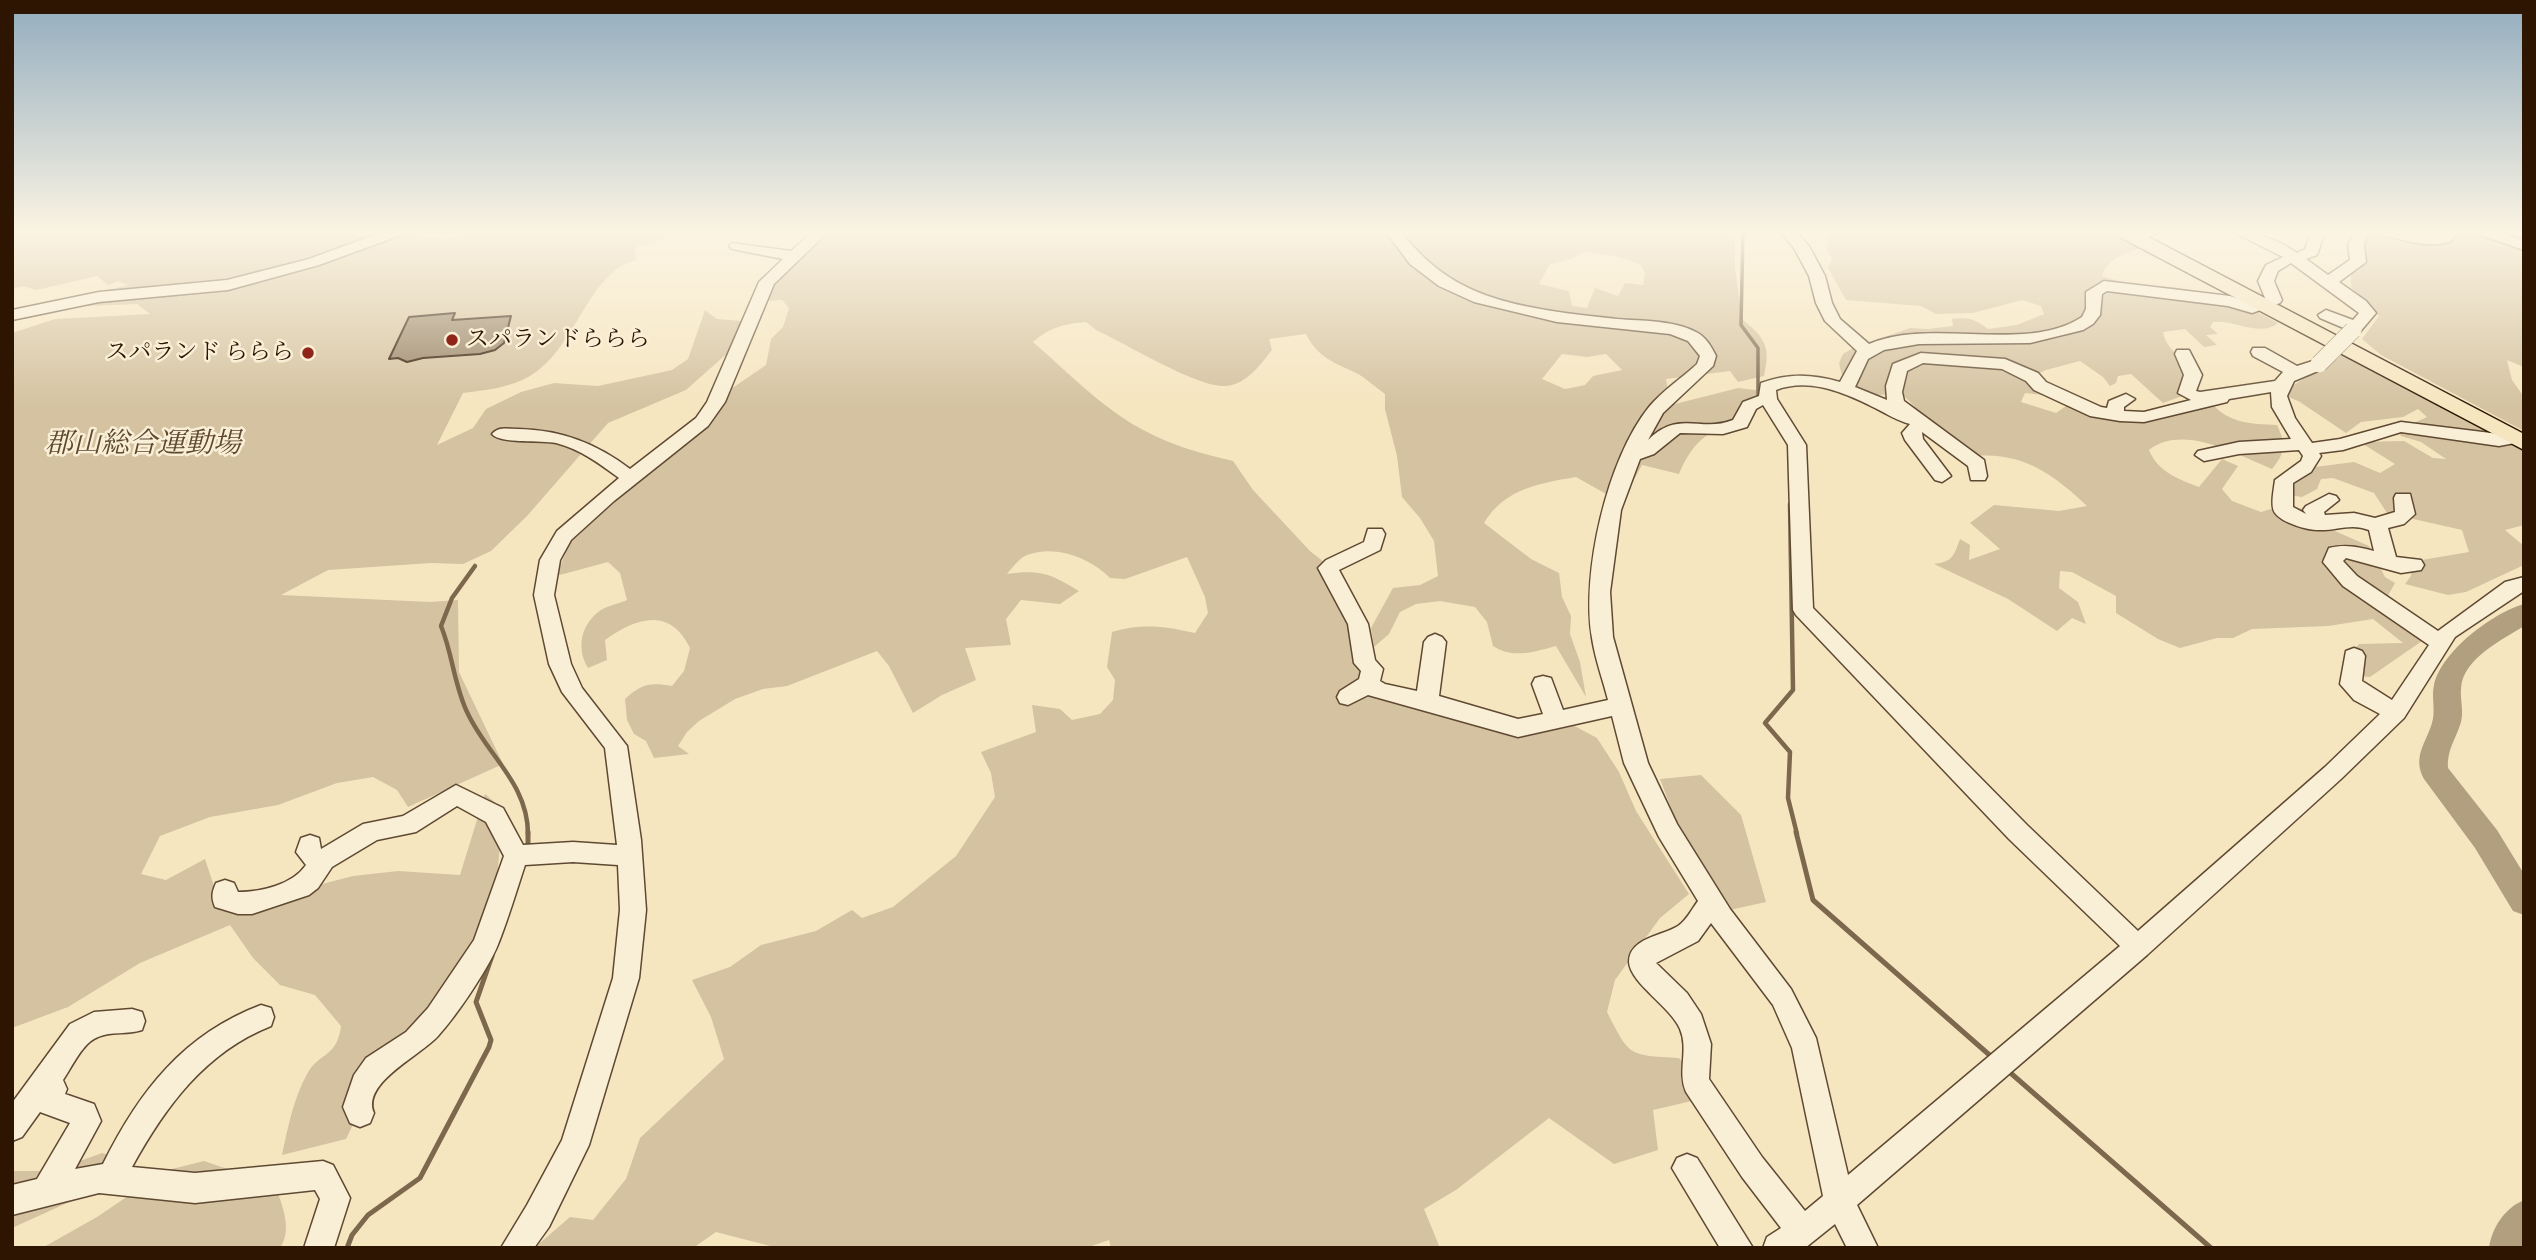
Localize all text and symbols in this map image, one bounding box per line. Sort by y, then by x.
place label: スパランドららら [466,326,650,354]
marker: スパランドららら [444,332,460,348]
place label: スパランド ららら [105,339,294,367]
marker: スパランド ららら [300,345,316,361]
park label: 郡山総合運動場 [45,428,241,462]

